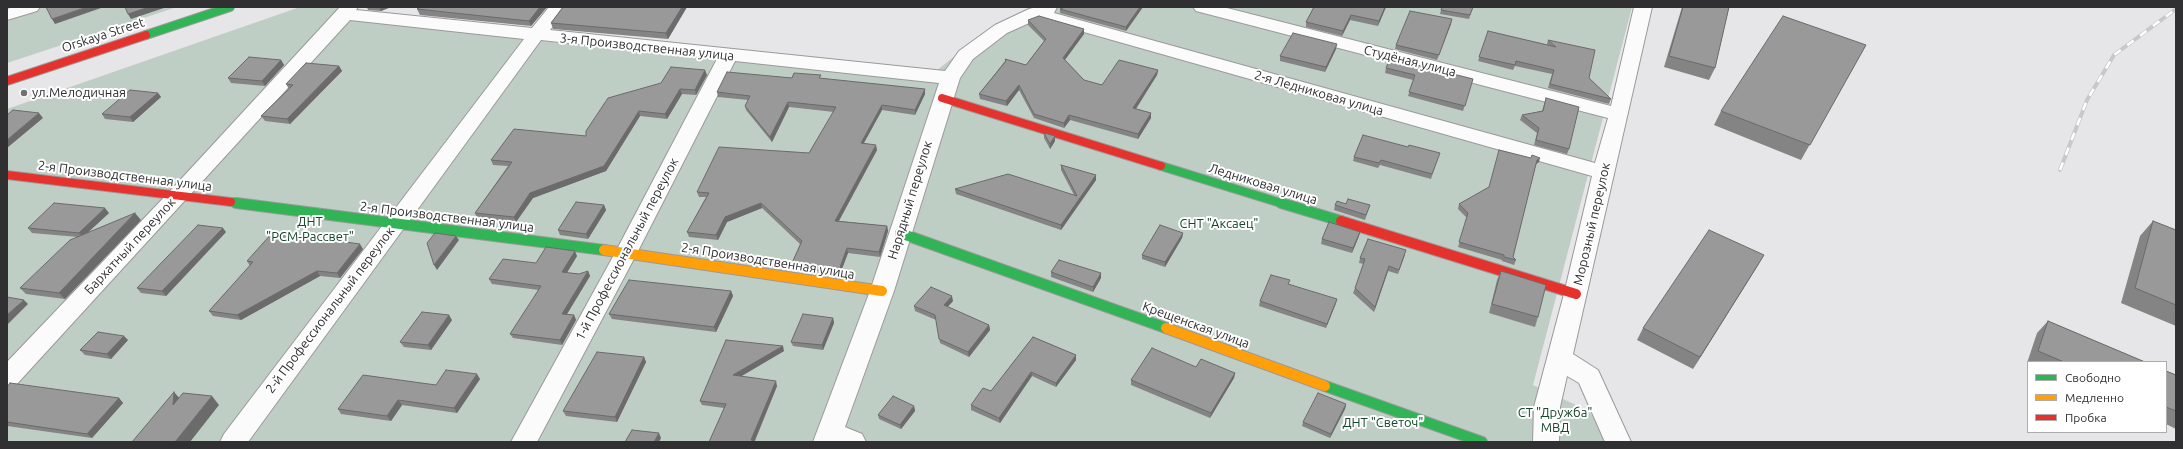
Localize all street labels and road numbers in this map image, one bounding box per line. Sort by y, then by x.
street label: Orskaya Street [60,14,146,56]
street label: 3-я Производственная улица [559,30,735,64]
street label: Студёная улица [1362,42,1458,80]
street label: 2-я Ледниковая улица [1253,67,1385,119]
street label: Нарядный переулок [885,139,935,261]
street label: 1-й Профессиональный переулок [572,155,682,343]
street label: 2-я Производственная улица [37,158,213,194]
street label: Ледниковая улица [1207,160,1319,208]
street label: Морозный переулок [1570,161,1614,287]
street label: Бархатный переулок [81,194,179,298]
street label: 2-я Производственная улица [359,199,535,235]
street label: 2-й Профессиональный переулок [262,224,398,396]
street label: 2-я Производственная улица [680,240,856,282]
street label: Крещенская улица [1140,298,1252,352]

